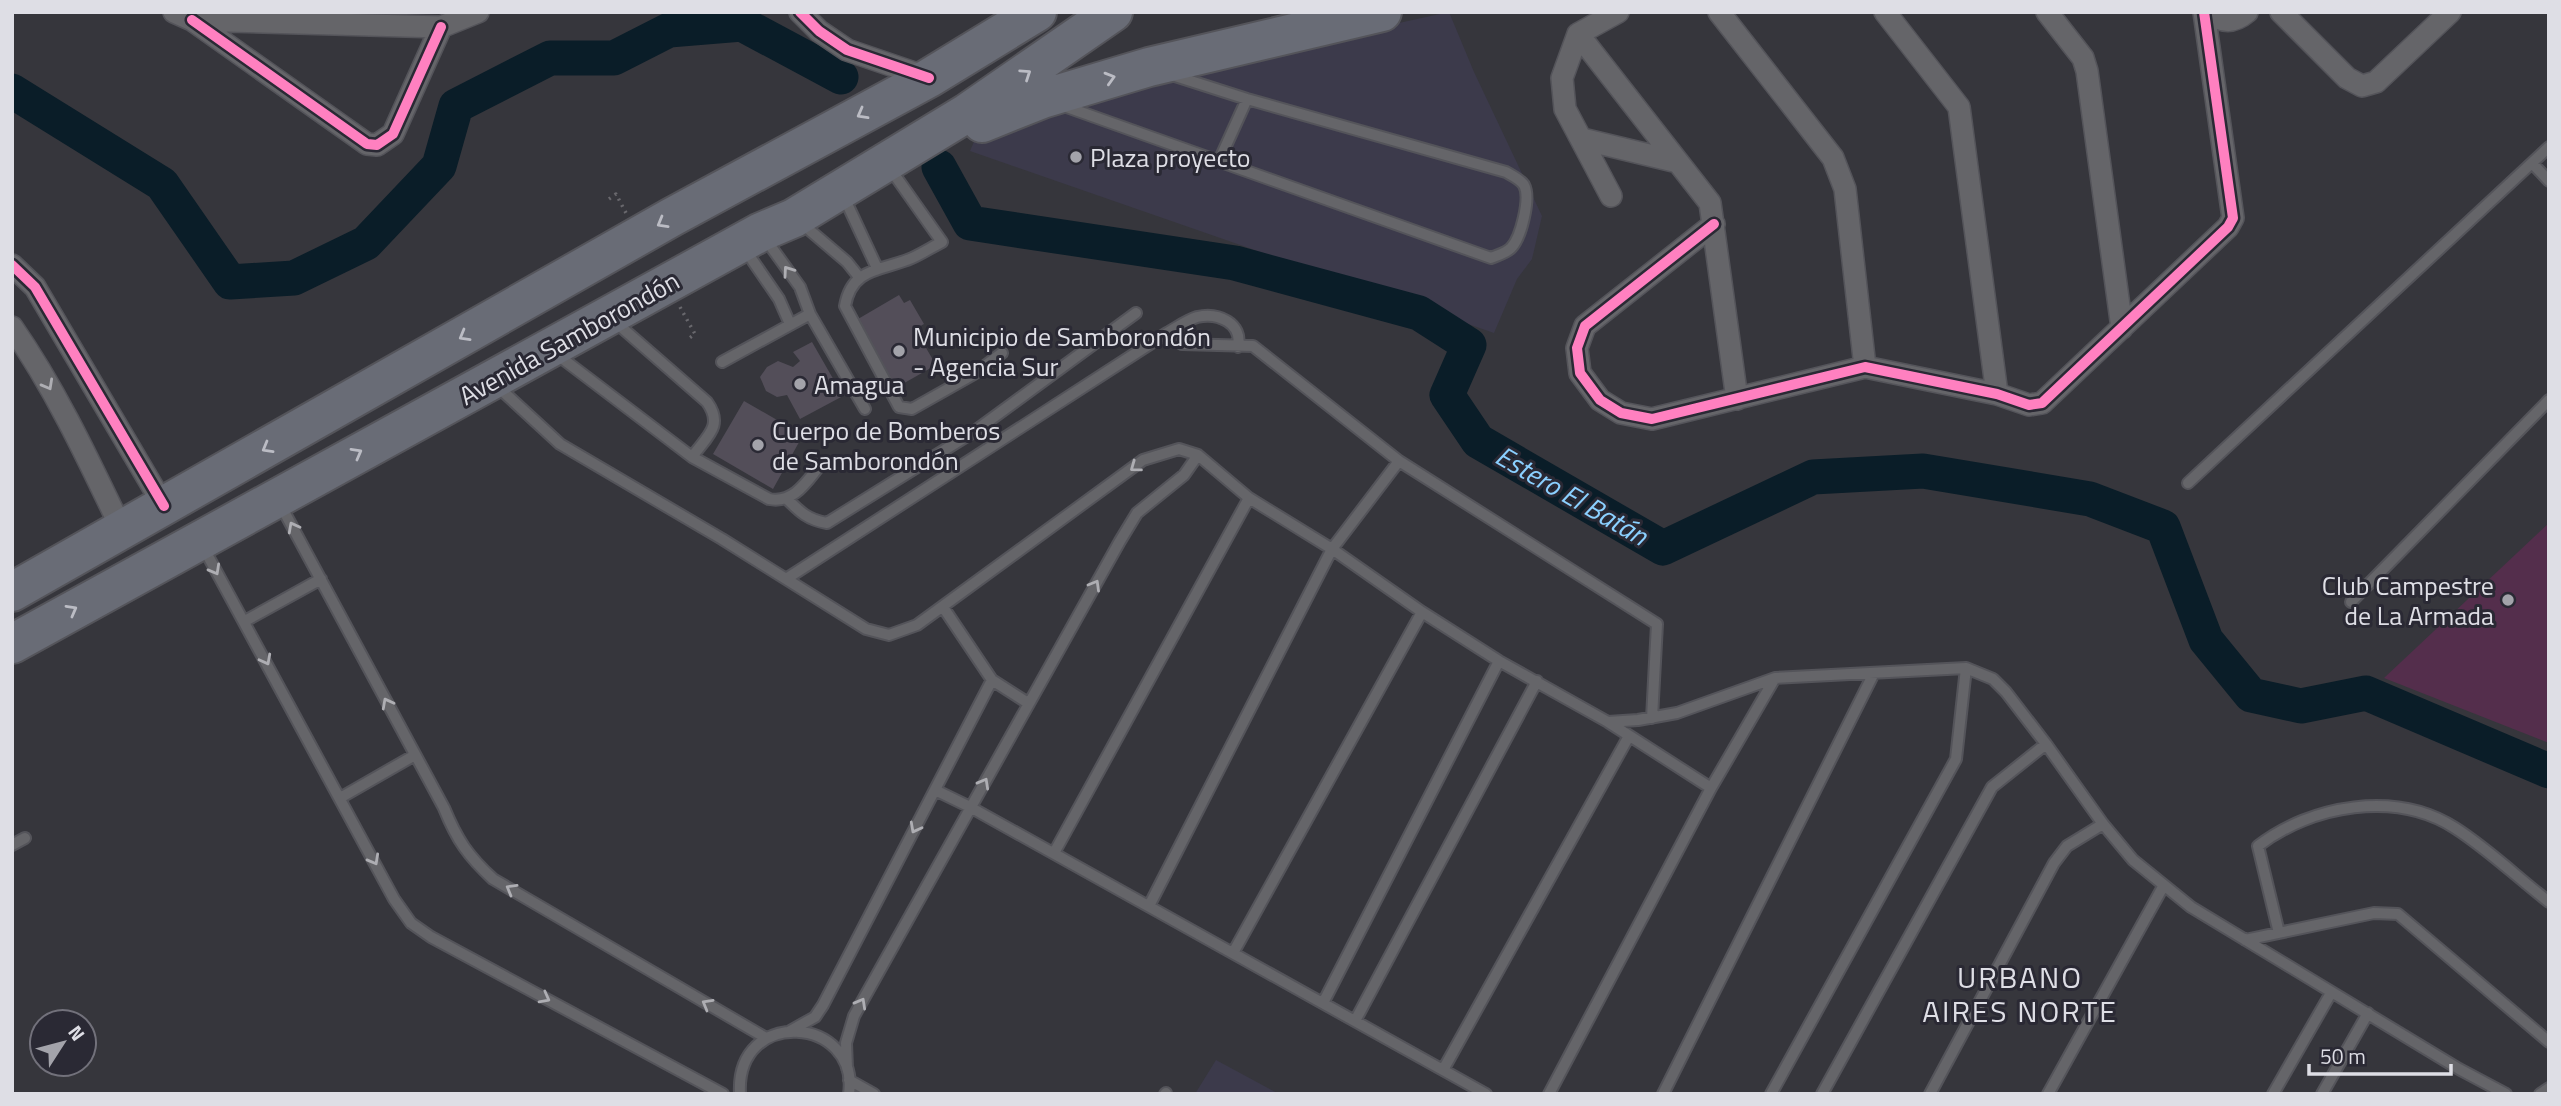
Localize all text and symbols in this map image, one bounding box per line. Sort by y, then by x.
one-way arrow [1018,69,1031,82]
one-way arrow [1104,72,1116,87]
one-way arrow [857,106,869,119]
place label: Plaza proyecto [1090,138,1251,177]
marker: Plaza proyecto [1068,149,1084,165]
one-way arrow [657,215,669,228]
street label: Avenida Samborondón [452,261,686,415]
one-way arrow [784,266,797,279]
place label: Municipio de Samborondón - Agencia Sur [913,317,1211,386]
one-way arrow [459,328,472,341]
marker: Municipio de Samborondón - Agencia Sur [891,343,907,359]
place label: Amagua [814,365,904,404]
marker: Amagua [792,376,808,392]
one-way arrow [40,378,53,391]
place label: Cuerpo de Bomberos de Samborondón [772,411,1000,480]
water label: Estero El Batán [1488,434,1657,557]
marker: Cuerpo de Bomberos de Samborondón [750,437,766,453]
one-way arrow [261,440,274,453]
one-way arrow [349,448,362,461]
one-way arrow [1130,459,1142,472]
one-way arrow [288,522,301,534]
one-way arrow [207,563,220,575]
place label: Club Campestre de La Armada [2322,566,2494,635]
one-way arrow [1087,579,1100,592]
marker: Club Campestre de La Armada [2500,592,2516,608]
one-way arrow [64,605,77,618]
one-way arrow [257,653,271,665]
one-way arrow [382,698,395,710]
one-way arrow [976,778,989,790]
one-way arrow [910,821,924,833]
one-way arrow [366,853,379,865]
one-way arrow [505,885,518,898]
district label: URBANO AIRES NORTE [1922,954,2118,1034]
one-way arrow [538,990,551,1003]
one-way arrow [853,998,866,1011]
one-way arrow [702,999,715,1012]
north arrow [28,1008,98,1078]
text: N [62,1019,93,1047]
scale bar [2309,1032,2451,1076]
text: 50 m [2320,1040,2366,1072]

